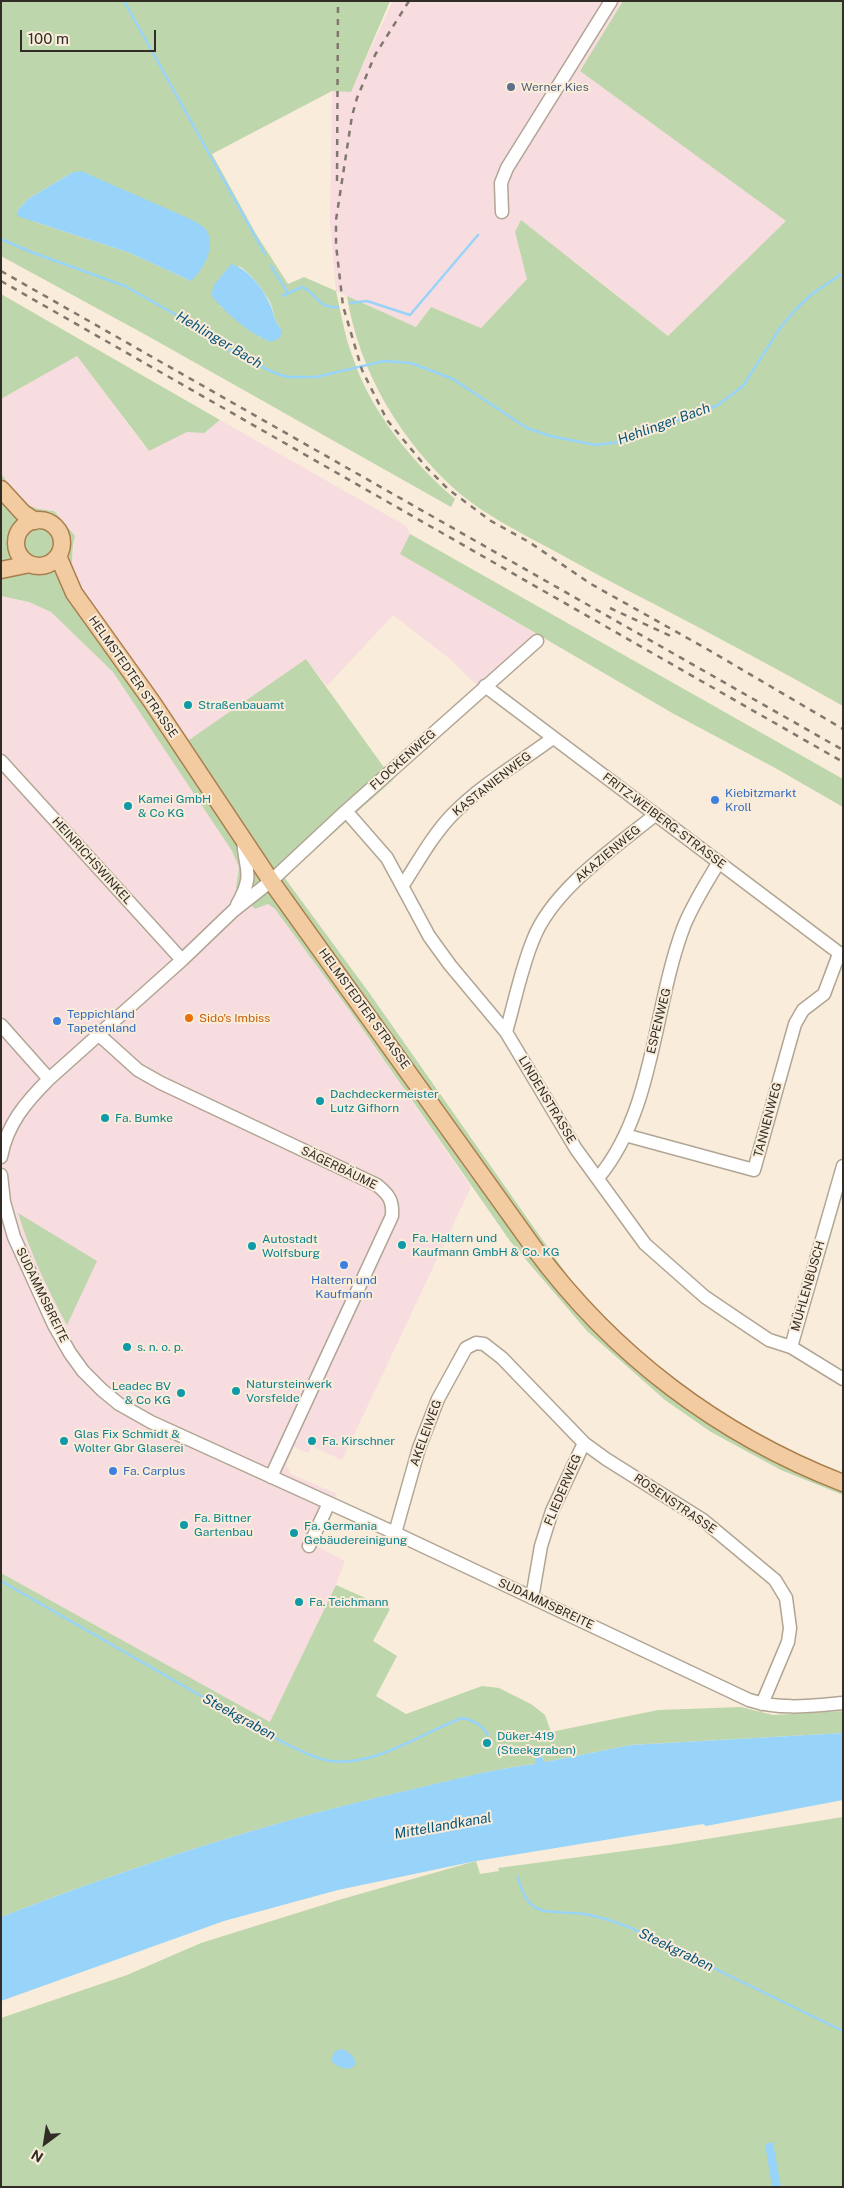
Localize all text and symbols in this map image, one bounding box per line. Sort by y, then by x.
scale bar [22,20,159,52]
text: 100 m [28,30,69,47]
place label: Werner Kies [521,80,589,94]
marker: Werner Kies [505,81,517,93]
water label: Hehlinger Bach [173,308,265,372]
water label: Hehlinger Bach [615,399,713,449]
street label: HELMSTEDTER STRASSE [85,613,181,741]
place label: Straßenbauamt [198,698,284,712]
marker: Straßenbauamt [182,699,194,711]
street label: FLOCKENWEG [367,727,439,793]
street label: KASTANIENWEG [450,749,534,819]
street label: FRITZ-WEIBERG-STRASSE [600,770,728,872]
place label: Kiebitzmarkt Kroll [725,786,796,814]
place label: Kamei GmbH & Co KG [138,792,211,820]
marker: Kiebitzmarkt Kroll [709,794,721,806]
marker: Kamei GmbH & Co KG [122,800,134,812]
street label: HEINRICHSWINKEL [49,814,135,908]
street label: AKAZIENWEG [572,823,644,885]
street label: HELMSTEDTER STRASSE [315,946,413,1072]
street label: ESPENWEG [644,987,674,1055]
place label: Teppichland Tapetenland [67,1007,136,1035]
place label: Sido's Imbiss [199,1011,270,1025]
marker: Sido's Imbiss [183,1012,195,1024]
marker: Teppichland Tapetenland [51,1015,63,1027]
street label: LINDENSTRASSE [515,1054,579,1146]
street label: TANNENWEG [751,1081,785,1159]
place label: Dachdeckermeister Lutz Gifhorn [330,1087,439,1115]
marker: Dachdeckermeister Lutz Gifhorn [314,1095,326,1107]
place label: Fa. Bumke [115,1111,173,1125]
marker: Fa. Bumke [99,1112,111,1124]
street label: SÄGERBÄUME [299,1143,379,1193]
place label: Fa. Haltern und Kaufmann GmbH & Co. KG [412,1231,560,1259]
place label: Autostadt Wolfsburg [262,1232,320,1260]
marker: Fa. Haltern und Kaufmann GmbH & Co. KG [396,1239,408,1251]
street label: MÜHLENBUSCH [788,1239,828,1333]
marker: Autostadt Wolfsburg [246,1240,258,1252]
street label: SUDAMMSBREITE [13,1245,71,1345]
marker: Haltern und Kaufmann [338,1259,350,1271]
place label: Haltern und Kaufmann [311,1273,377,1301]
place label: s. n. o. p. [137,1340,183,1354]
marker: s. n. o. p. [121,1341,133,1353]
place label: Natursteinwerk Vorsfelde [246,1377,332,1405]
place label: Leadec BV & Co KG [112,1379,171,1407]
marker: Natursteinwerk Vorsfelde [230,1385,242,1397]
marker: Leadec BV & Co KG [175,1387,187,1399]
street label: AKELEIWEG [407,1398,445,1468]
place label: Glas Fix Schmidt & Wolter Gbr Glaserei [74,1427,184,1455]
place label: Fa. Kirschner [322,1434,395,1448]
marker: Glas Fix Schmidt & Wolter Gbr Glaserei [58,1435,70,1447]
marker: Fa. Kirschner [306,1435,318,1447]
street label: FLIEDERWEG [541,1452,585,1528]
place label: Fa. Carplus [123,1464,185,1478]
marker: Fa. Carplus [107,1465,119,1477]
street label: ROSENSTRASSE [631,1471,719,1537]
place label: Fa. Bittner Gartenbau [194,1511,253,1539]
marker: Fa. Bittner Gartenbau [178,1519,190,1531]
place label: Fa. Germania Gebäudereinigung [304,1519,407,1547]
marker: Fa. Germania Gebäudereinigung [288,1527,300,1539]
street label: SUDAMMSBREITE [496,1576,596,1632]
place label: Fa. Teichmann [309,1595,389,1609]
marker: Fa. Teichmann [293,1596,305,1608]
water label: Steekgraben [200,1690,278,1744]
place label: Düker-419 (Steekgraben) [497,1729,576,1757]
marker: Düker-419 (Steekgraben) [481,1737,493,1749]
water label: Mittellandkanal [393,1809,493,1843]
water label: Steekgraben [636,1925,716,1975]
north arrow [20,2118,70,2168]
text: N [28,2146,46,2166]

